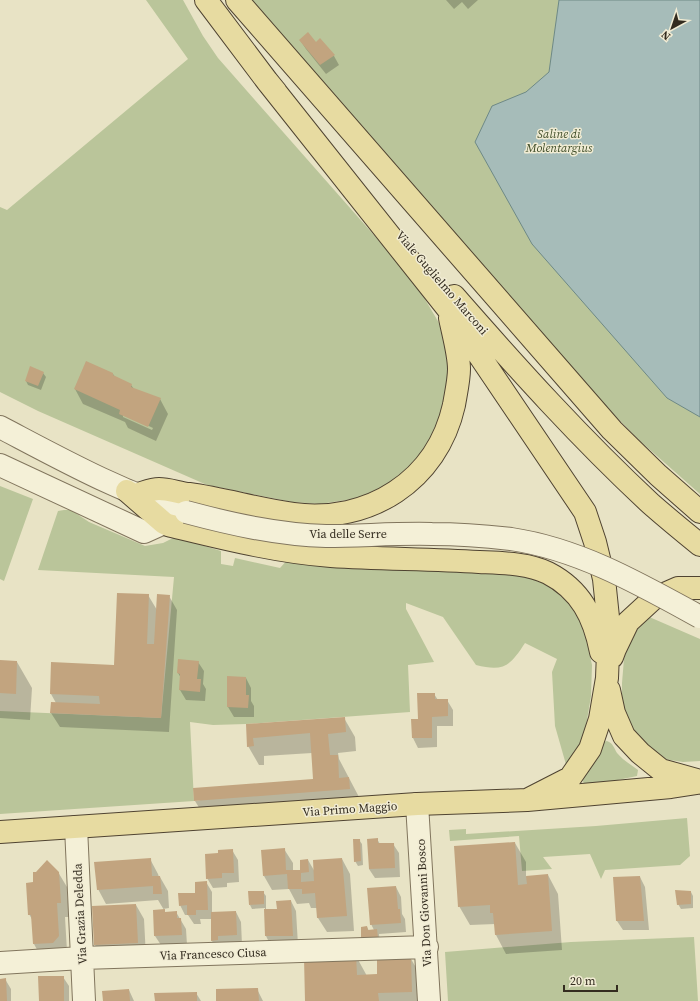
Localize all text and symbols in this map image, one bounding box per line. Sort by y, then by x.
north arrow [652,8,692,48]
text: N [658,27,674,44]
park label: Saline di Molentargius [525,126,593,156]
street label: Viale Guglielmo Marconi [392,228,492,339]
street label: Via delle Serre [309,526,387,542]
street label: Via Primo Maggio [302,798,398,820]
street label: Via Don Giovanni Bosco [413,838,435,968]
street label: Via Grazia Deledda [69,862,91,965]
street label: Via Francesco Ciusa [159,944,268,964]
scale bar [564,967,617,993]
text: 20 m [570,973,596,989]

